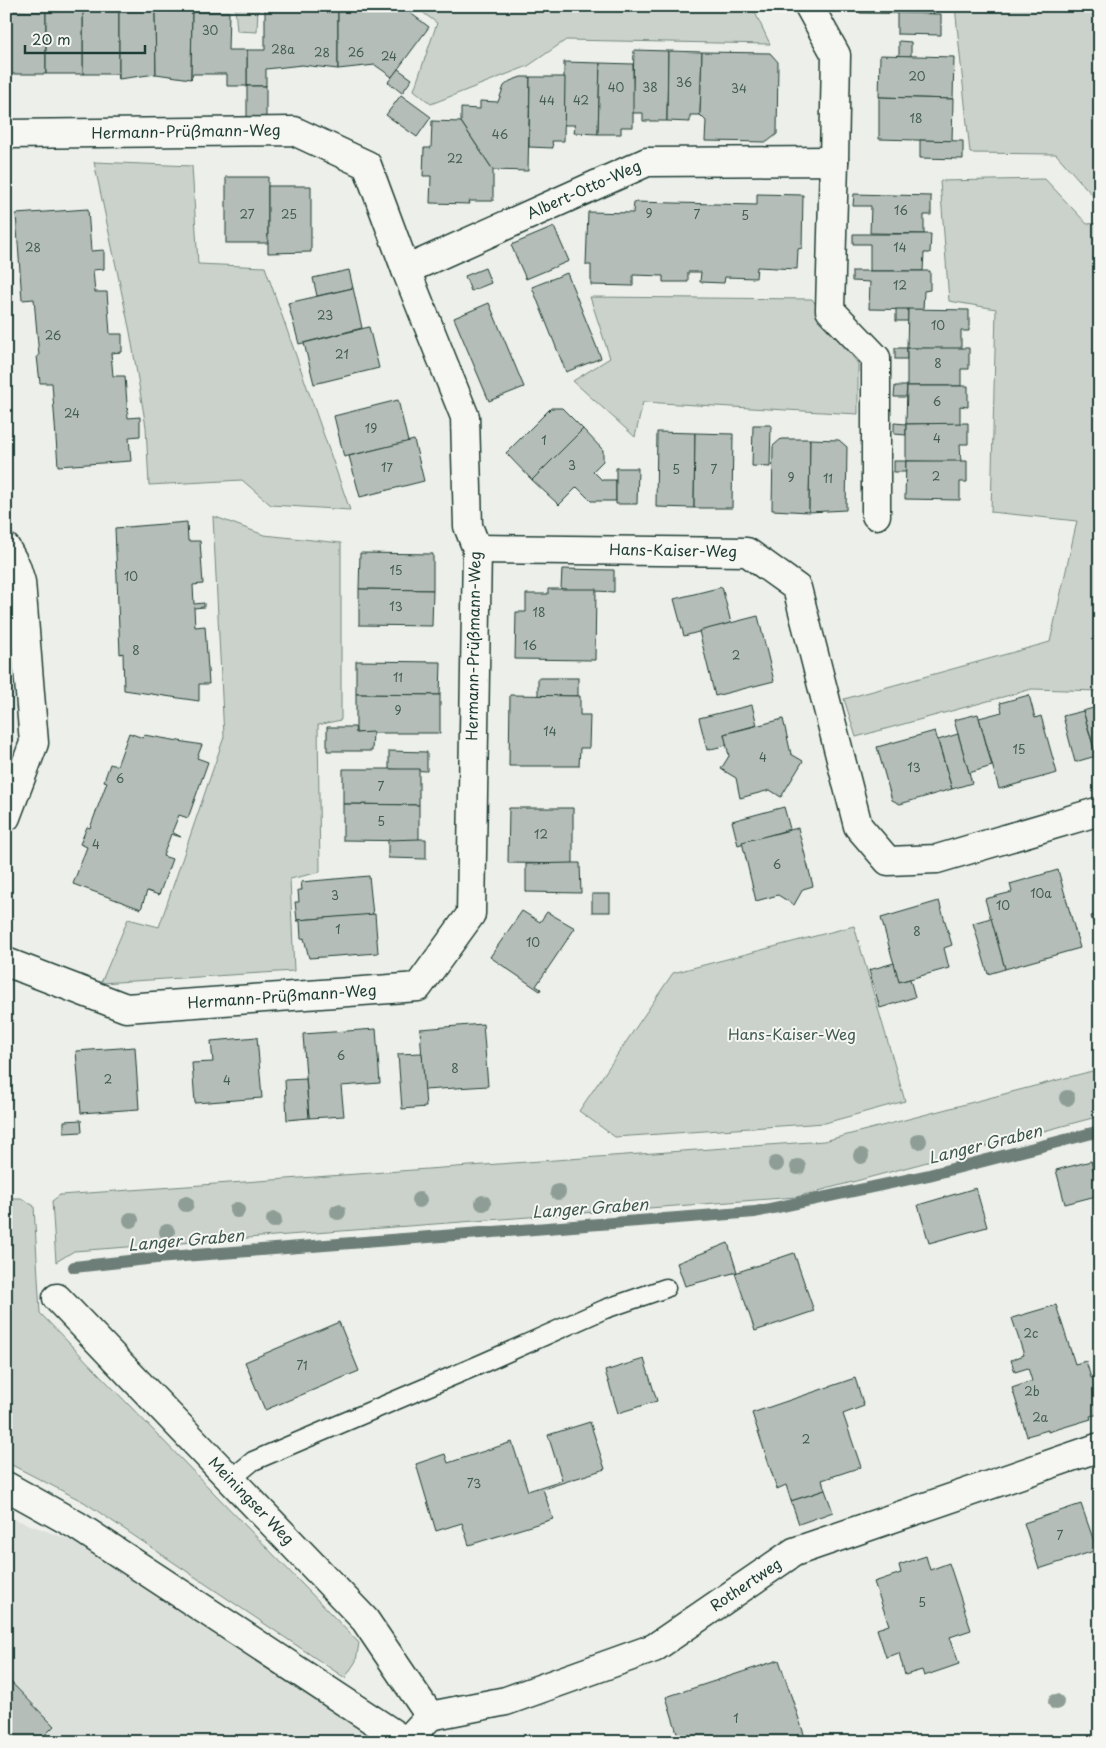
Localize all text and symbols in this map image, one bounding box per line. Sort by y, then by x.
house number: 30 [202,21,219,39]
scale bar [25,22,145,54]
text: 20 m [32,27,71,50]
house number: 28a [271,40,295,58]
house number: 28 [314,43,330,61]
house number: 26 [348,43,364,61]
house number: 24 [381,47,397,65]
house number: 20 [908,67,926,85]
house number: 36 [676,73,692,91]
house number: 40 [608,78,625,96]
house number: 38 [642,78,658,96]
house number: 34 [731,79,747,97]
house number: 44 [539,91,555,109]
house number: 42 [573,91,589,109]
house number: 18 [910,109,922,127]
street label: Hermann-Prüßmann-Weg [91,117,281,144]
house number: 46 [492,125,508,143]
house number: 22 [447,149,463,167]
street label: Albert-Otto-Weg [523,153,644,224]
house number: 16 [894,201,908,219]
house number: 9 [645,204,653,222]
house number: 27 [240,205,255,223]
house number: 25 [281,205,297,223]
house number: 7 [694,205,701,223]
house number: 5 [741,206,749,224]
house number: 28 [25,238,41,256]
house number: 14 [893,238,907,256]
house number: 12 [893,276,907,294]
house number: 23 [317,306,333,324]
house number: 10 [931,316,945,334]
house number: 26 [45,326,61,344]
house number: 21 [335,345,349,363]
house number: 8 [934,354,942,372]
house number: 6 [933,392,941,410]
house number: 24 [64,404,80,422]
house number: 19 [365,419,377,437]
house number: 4 [933,429,941,447]
house number: 1 [541,431,547,449]
house number: 3 [568,456,576,474]
house number: 17 [381,458,393,476]
house number: 5 [672,460,680,478]
house number: 7 [711,460,718,478]
house number: 2 [932,467,940,485]
house number: 9 [787,468,795,486]
house number: 11 [823,469,833,487]
street label: Hans-Kaiser-Weg [609,537,737,562]
street label: Hermann-Prüßmann-Weg [459,551,486,741]
house number: 15 [389,561,403,579]
house number: 10 [124,567,138,585]
house number: 13 [389,597,403,615]
house number: 18 [533,603,545,621]
house number: 16 [523,636,537,654]
house number: 8 [132,641,140,659]
house number: 2 [732,646,740,664]
house number: 11 [393,668,403,686]
house number: 9 [394,701,402,719]
house number: 14 [543,722,557,740]
house number: 15 [1012,740,1026,758]
house number: 4 [759,748,767,766]
house number: 13 [907,758,921,776]
house number: 6 [116,769,124,787]
house number: 7 [378,777,385,795]
house number: 5 [377,812,385,830]
house number: 12 [534,825,548,843]
house number: 4 [92,835,100,853]
house number: 6 [773,855,781,873]
house number: 10a [1030,884,1052,902]
house number: 3 [331,886,339,904]
house number: 10 [996,896,1010,914]
house number: 1 [335,920,341,938]
house number: 8 [913,922,921,940]
house number: 10 [526,933,540,951]
street label: Hermann-Prüßmann-Weg [187,977,377,1014]
park label: Hans-Kaiser-Weg [728,1022,856,1045]
house number: 6 [337,1046,345,1064]
house number: 8 [451,1059,459,1077]
house number: 2 [104,1070,112,1088]
house number: 4 [223,1071,231,1089]
water label: Langer Graben [925,1117,1045,1169]
water label: Langer Graben [531,1191,650,1223]
water label: Langer Graben [127,1222,246,1256]
house number: 2c [1024,1324,1038,1342]
house number: 71 [296,1356,308,1374]
house number: 2b [1024,1382,1040,1400]
house number: 2a [1032,1408,1048,1426]
house number: 2 [802,1430,810,1448]
street label: Meiningser Weg [204,1451,300,1549]
house number: 73 [467,1474,481,1492]
house number: 7 [1057,1526,1064,1544]
street label: Rothertweg [705,1551,786,1616]
house number: 5 [918,1593,926,1611]
house number: 1 [733,1709,739,1727]

